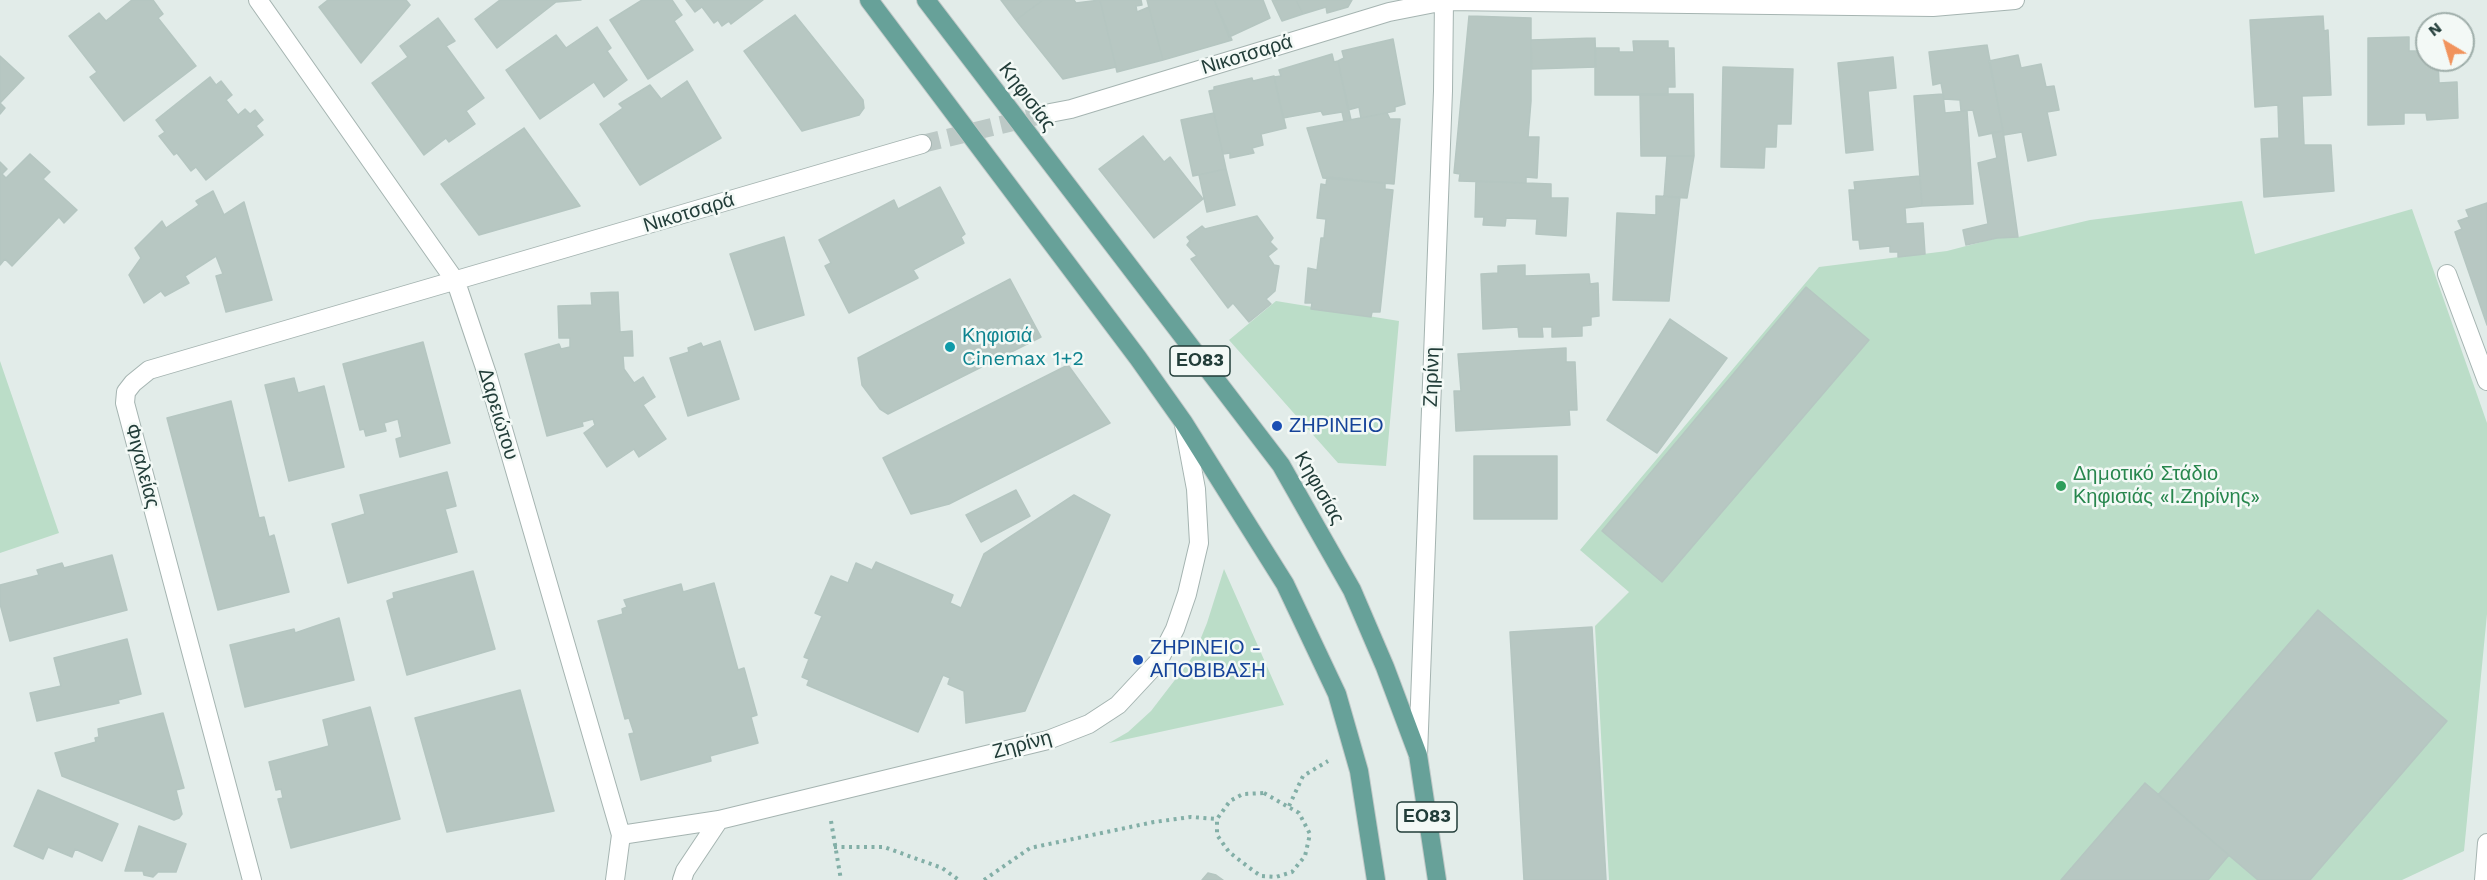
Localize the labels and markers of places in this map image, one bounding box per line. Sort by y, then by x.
place label: Κηφισιά Cinemax 1+2 [962,324,1084,371]
marker: Κηφισιά Cinemax 1+2 [943,340,957,354]
place label: ΖΗΡΙΝΕΙΟ [1289,414,1383,438]
marker: ΖΗΡΙΝΕΙΟ [1270,419,1284,433]
place label: Δημοτικό Στάδιο Κηφισιάς «Ι.Ζηρίνης» [2073,462,2260,509]
marker: Δημοτικό Στάδιο Κηφισιάς «Ι.Ζηρίνης» [2054,479,2068,493]
place label: ΖΗΡΙΝΕΙΟ - ΑΠΟΒΙΒΑΣΗ [1150,636,1266,683]
marker: ΖΗΡΙΝΕΙΟ - ΑΠΟΒΙΒΑΣΗ [1131,653,1145,667]

